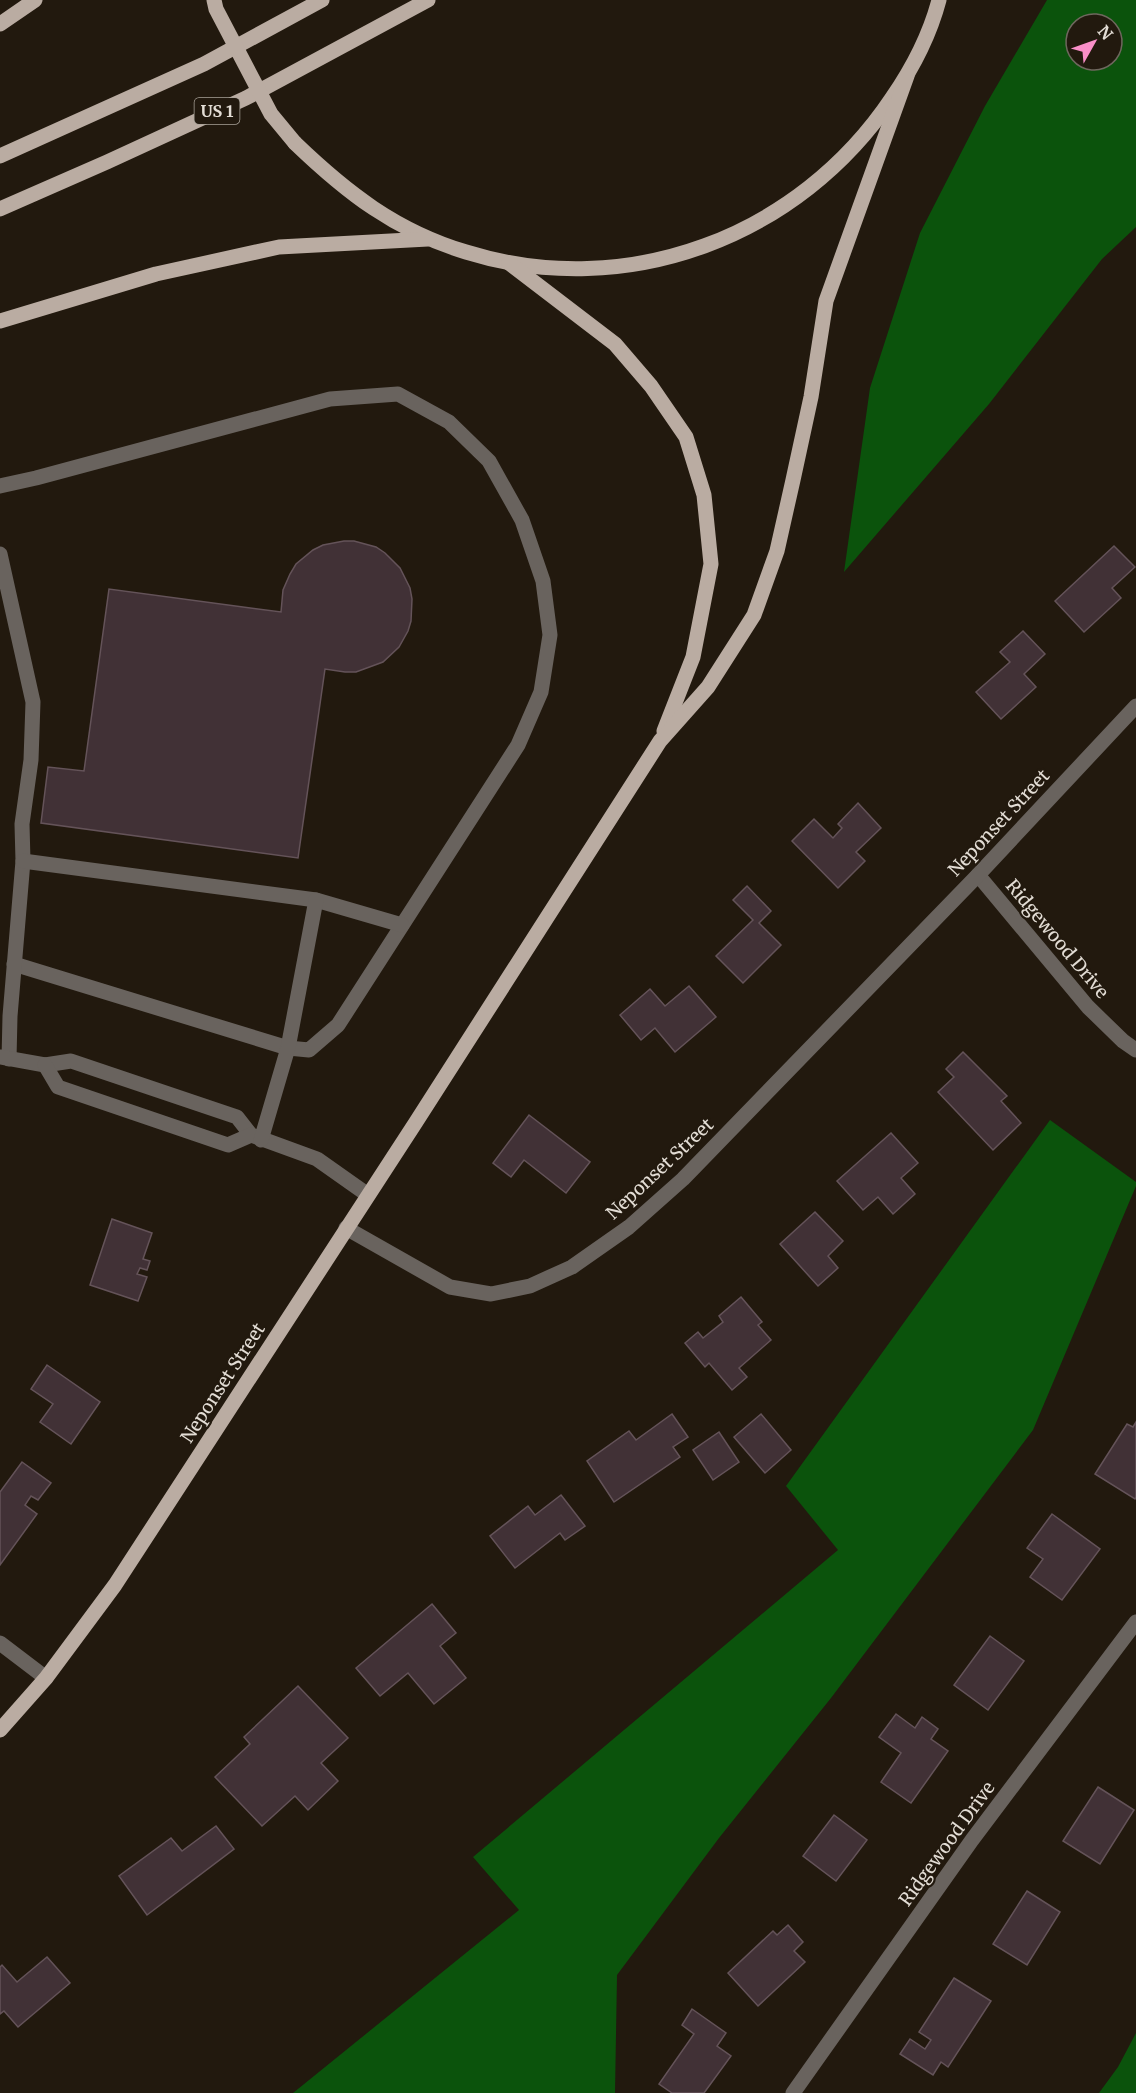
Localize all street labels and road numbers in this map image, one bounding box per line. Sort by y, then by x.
road number: US 1 [194,98,240,124]
street label: Neponset Street [943,764,1054,881]
street label: Ridgewood Drive [1001,874,1114,1003]
street label: Neponset Street [601,1113,718,1224]
street label: Neponset Street [175,1319,270,1447]
street label: Ridgewood Drive [894,1777,999,1910]

